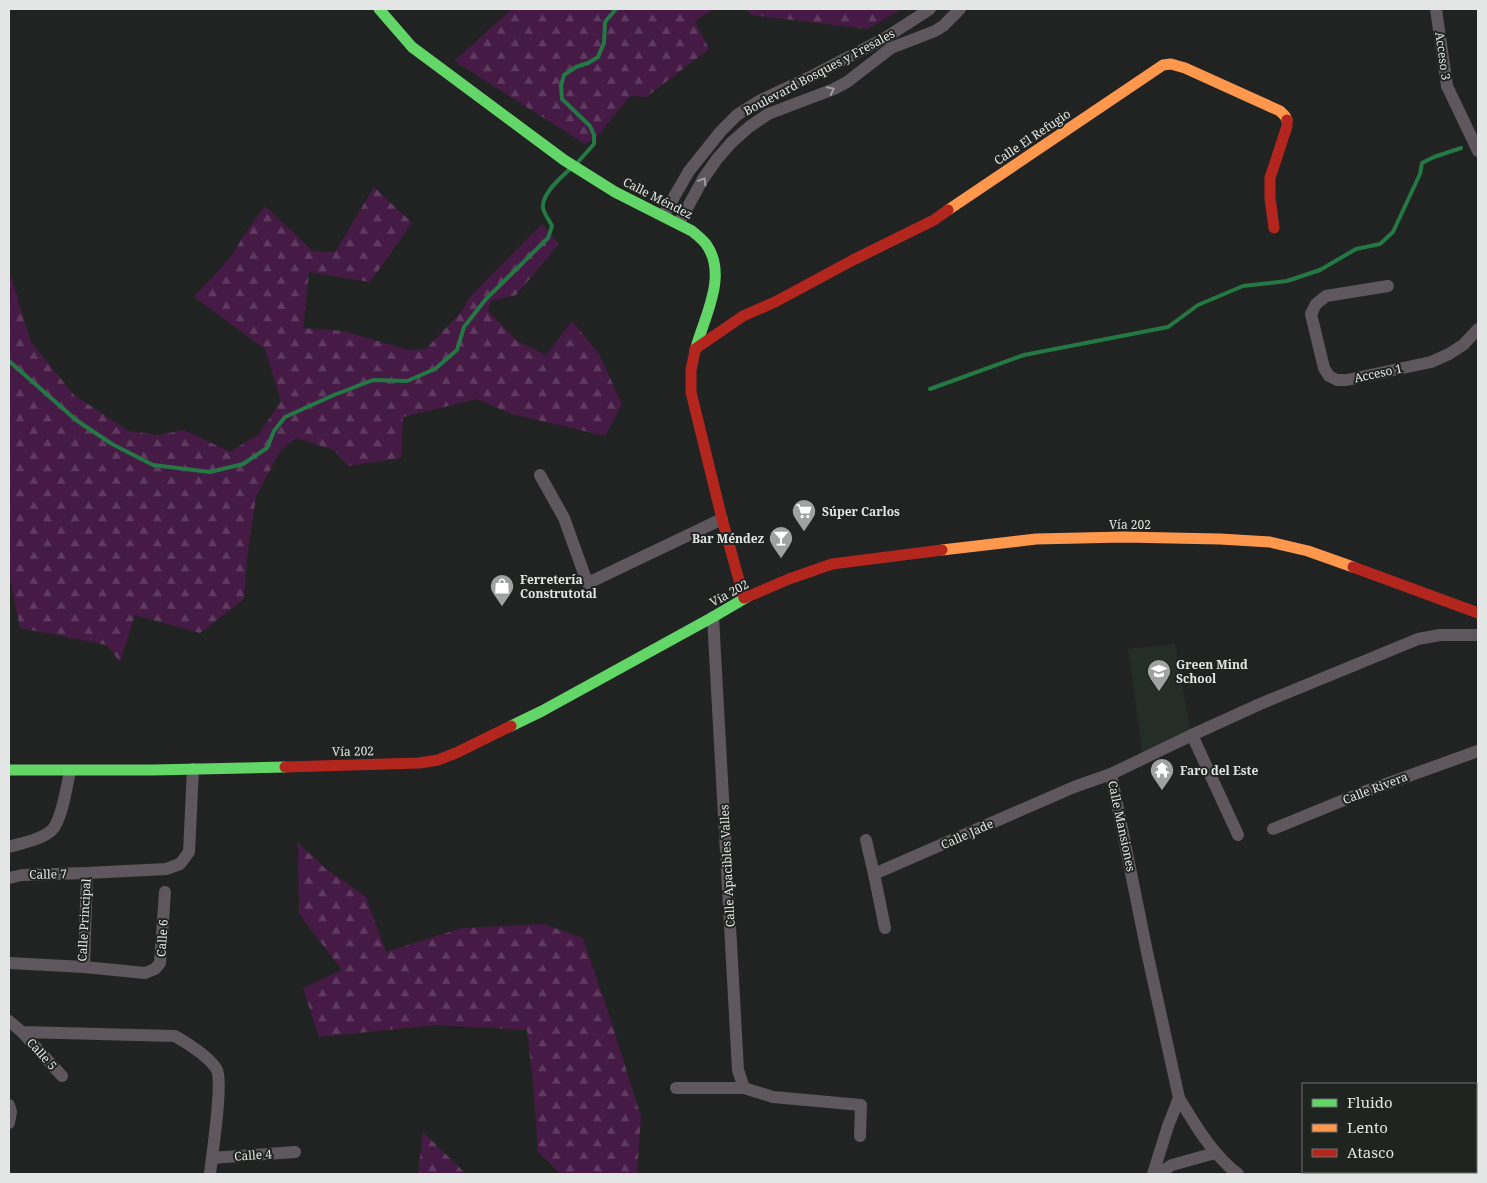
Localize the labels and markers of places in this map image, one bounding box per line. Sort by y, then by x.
supermarket icon: Súper Carlos [791,498,817,532]
place label: Súper Carlos [822,503,900,520]
bar icon: Bar Méndez [768,525,794,559]
place label: Bar Méndez [692,530,764,547]
place label: Ferretería Construtotal [520,571,598,602]
shop icon: Ferretería Construtotal [489,573,515,607]
place label: Green Mind School [1176,656,1248,687]
school or university icon: Green Mind School [1146,658,1172,692]
temple icon: Faro del Este [1149,757,1175,791]
place label: Faro del Este [1180,762,1258,779]

